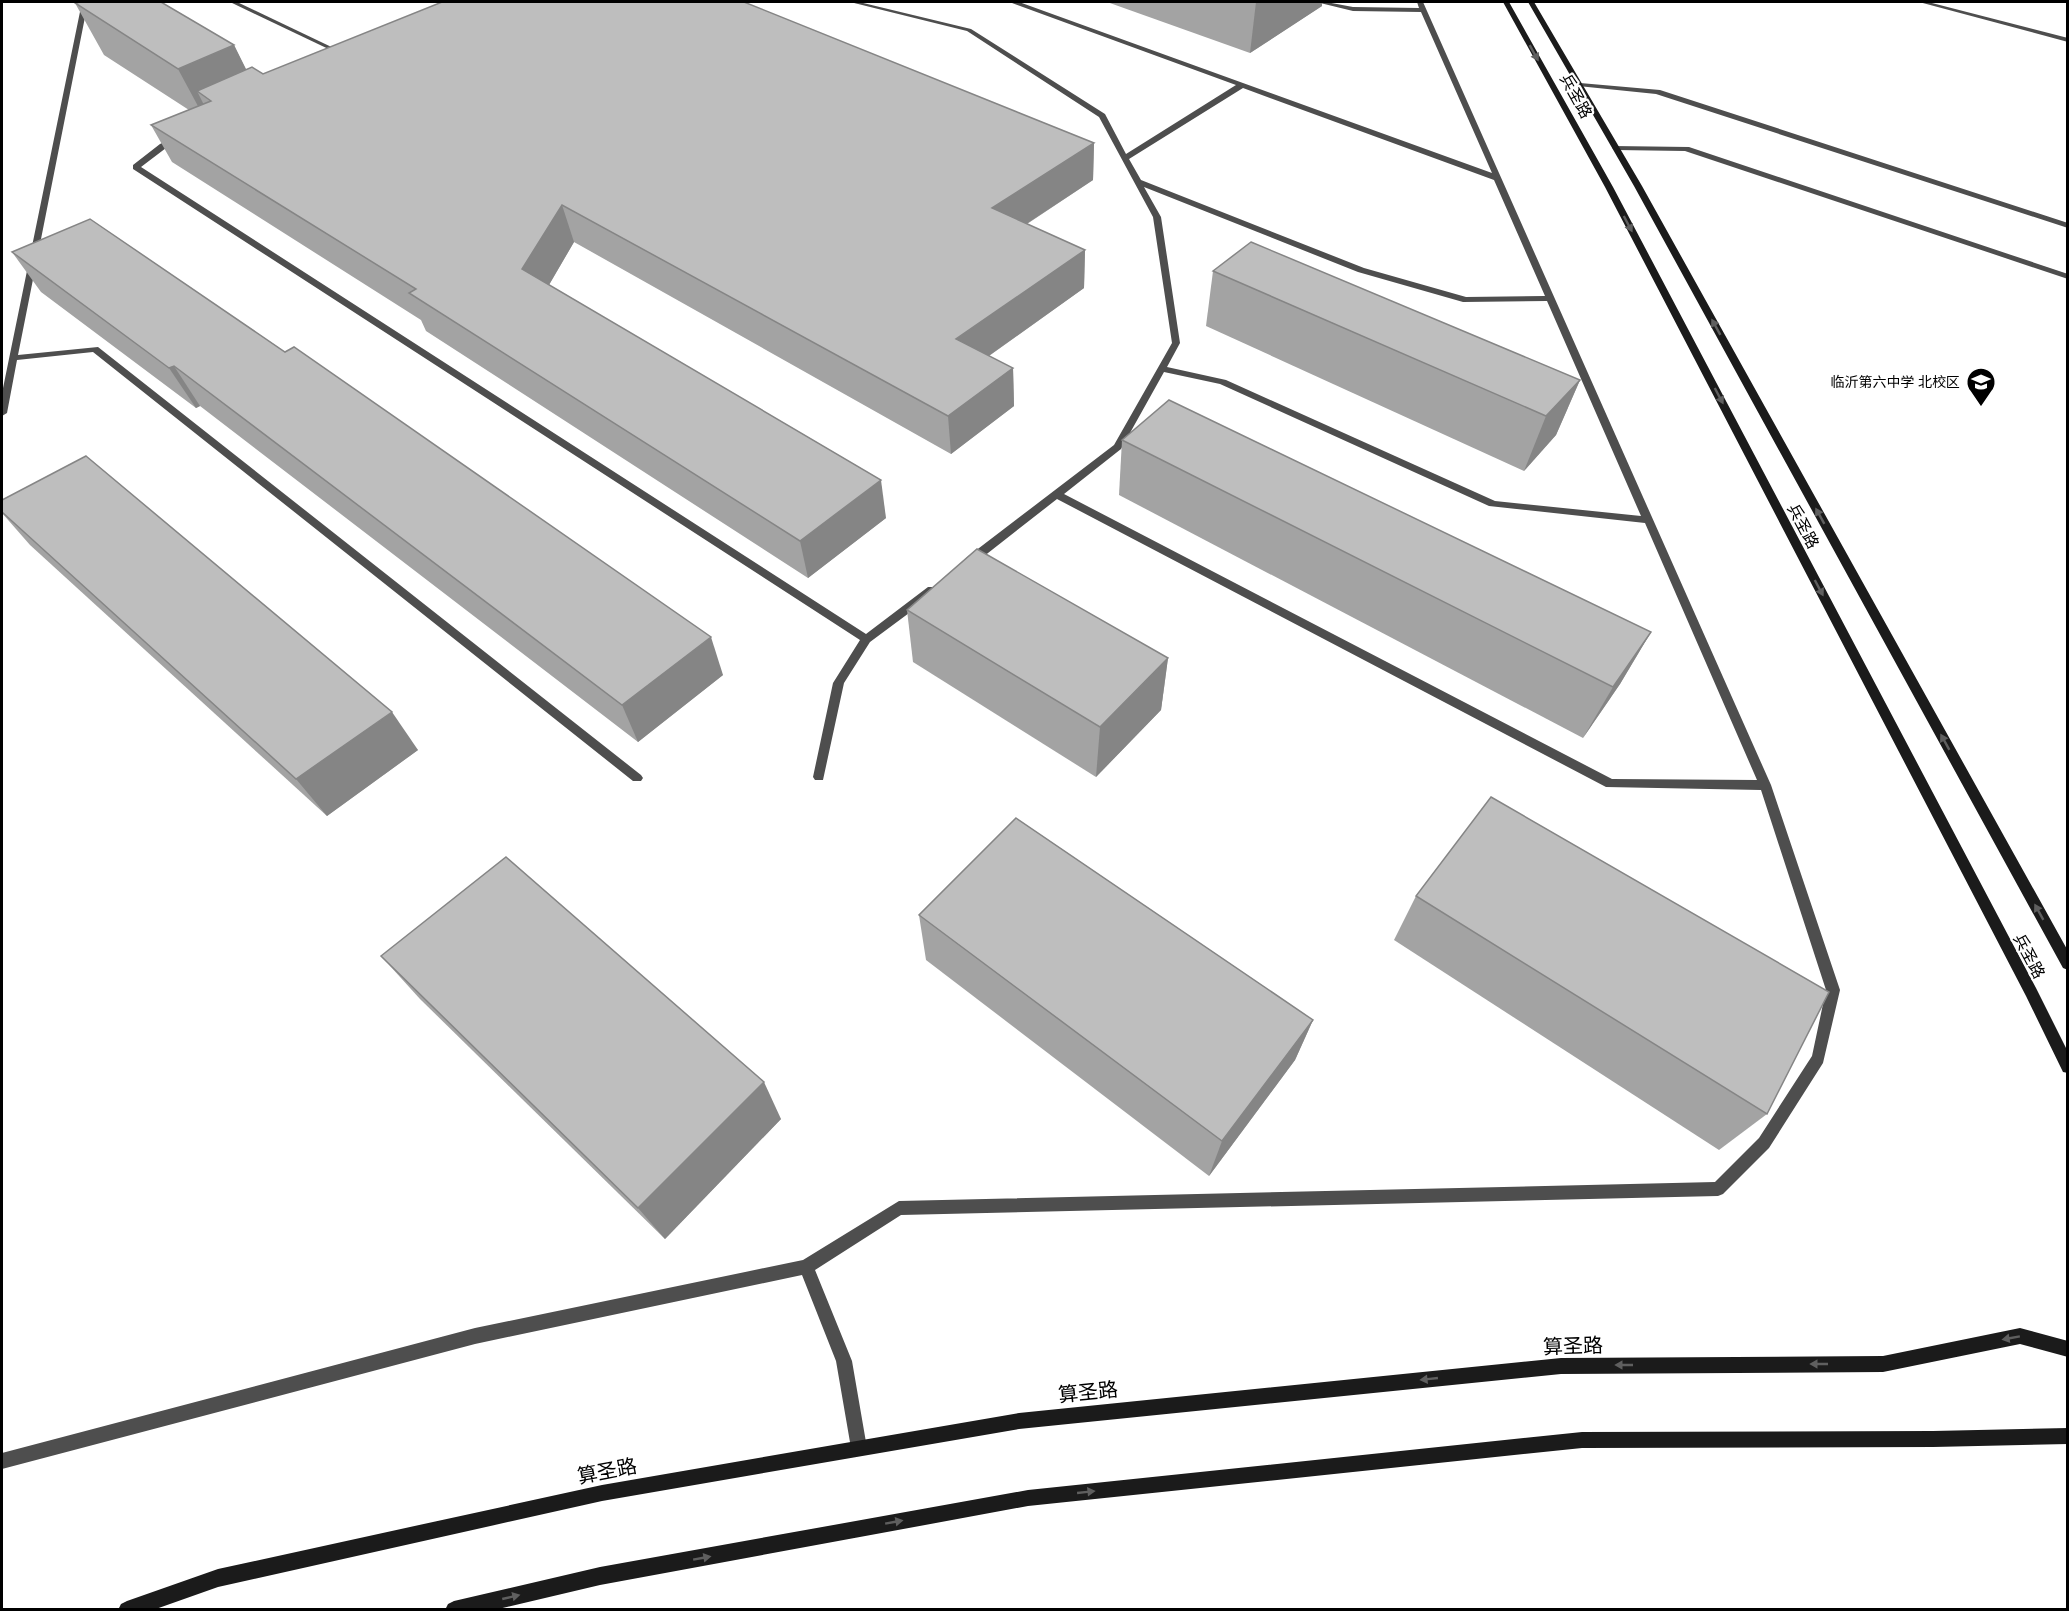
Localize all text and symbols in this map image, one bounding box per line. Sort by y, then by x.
one-way arrow [1529,45,1540,61]
street label: 兵圣路 [1556,70,1596,122]
one-way arrow [1623,215,1633,232]
one-way arrow [1711,318,1721,335]
school or university icon: 临沂第六中学 北校区 [1965,366,1997,408]
place label: 临沂第六中学 北校区 [1831,374,1960,391]
one-way arrow [1714,388,1723,405]
street label: 兵圣路 [1783,500,1823,552]
one-way arrow [1815,507,1825,524]
one-way arrow [1814,579,1824,596]
one-way arrow [1940,733,1950,750]
one-way arrow [2034,904,2044,921]
street label: 兵圣路 [2009,930,2049,982]
street label: 算圣路 [1543,1333,1603,1359]
one-way arrow [2001,1334,2020,1343]
one-way arrow [1809,1359,1828,1369]
one-way arrow [1614,1360,1633,1370]
one-way arrow [1420,1374,1439,1384]
street label: 算圣路 [1057,1377,1119,1407]
street label: 算圣路 [575,1453,639,1489]
one-way arrow [1077,1487,1096,1497]
one-way arrow [884,1518,903,1527]
one-way arrow [693,1553,712,1562]
one-way arrow [502,1591,520,1601]

